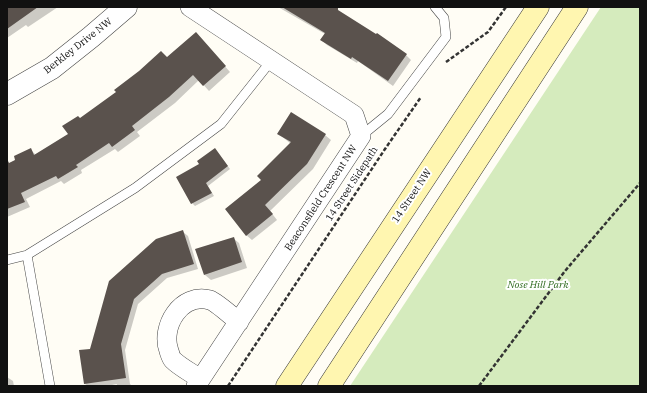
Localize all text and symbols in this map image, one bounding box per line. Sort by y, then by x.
street label: Berkley Drive NW [41,16,115,76]
street label: Beaconsfield Crescent NW [282,143,360,253]
street label: 14 Street Sidepath [323,144,381,224]
street label: 14 Street NW [390,167,434,225]
park label: Nose Hill Park [507,279,569,291]

